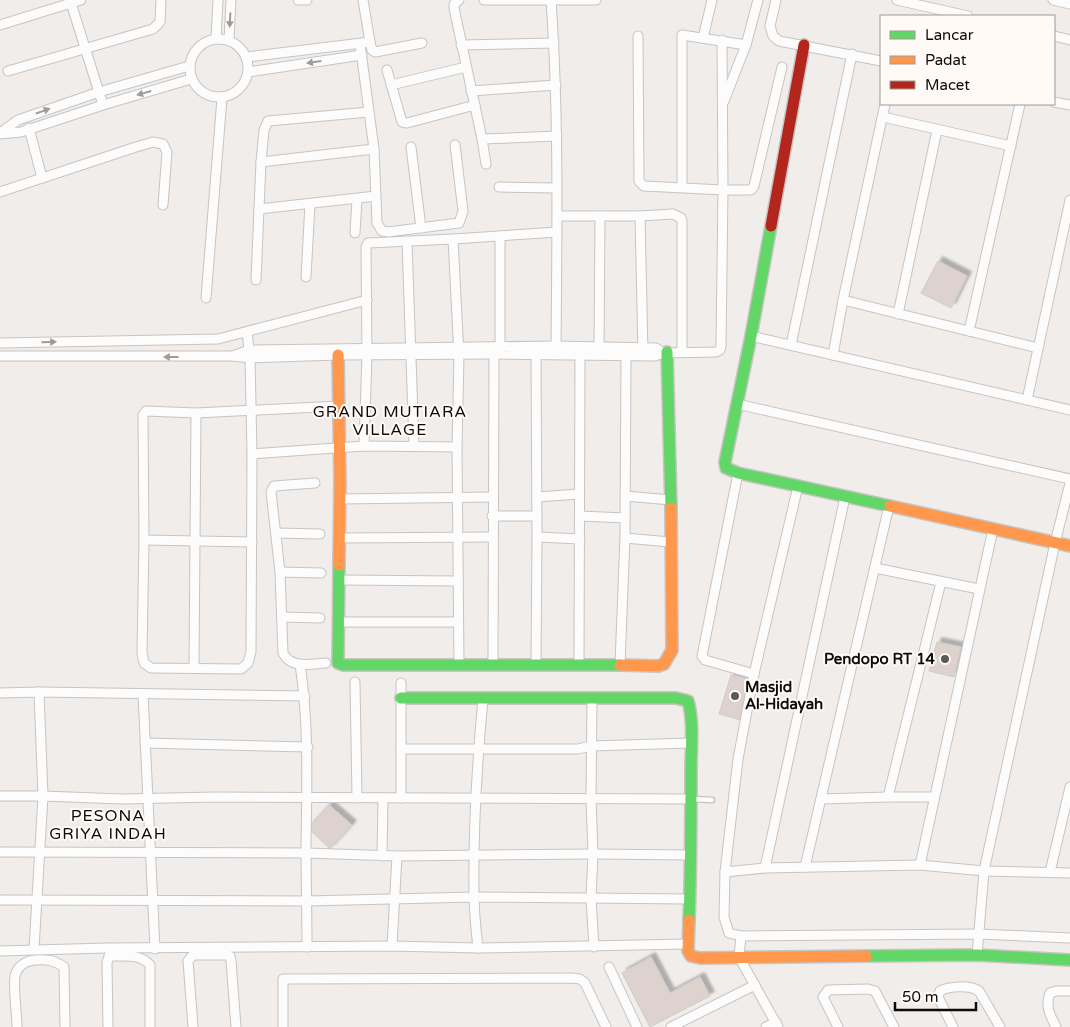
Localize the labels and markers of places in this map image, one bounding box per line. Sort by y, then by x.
place label: Pendopo RT 14 [824,650,936,669]
marker: Pendopo RT 14 [939,653,951,665]
place label: Masjid Al-Hidayah [745,678,823,714]
marker: Masjid Al-Hidayah [729,690,741,702]

